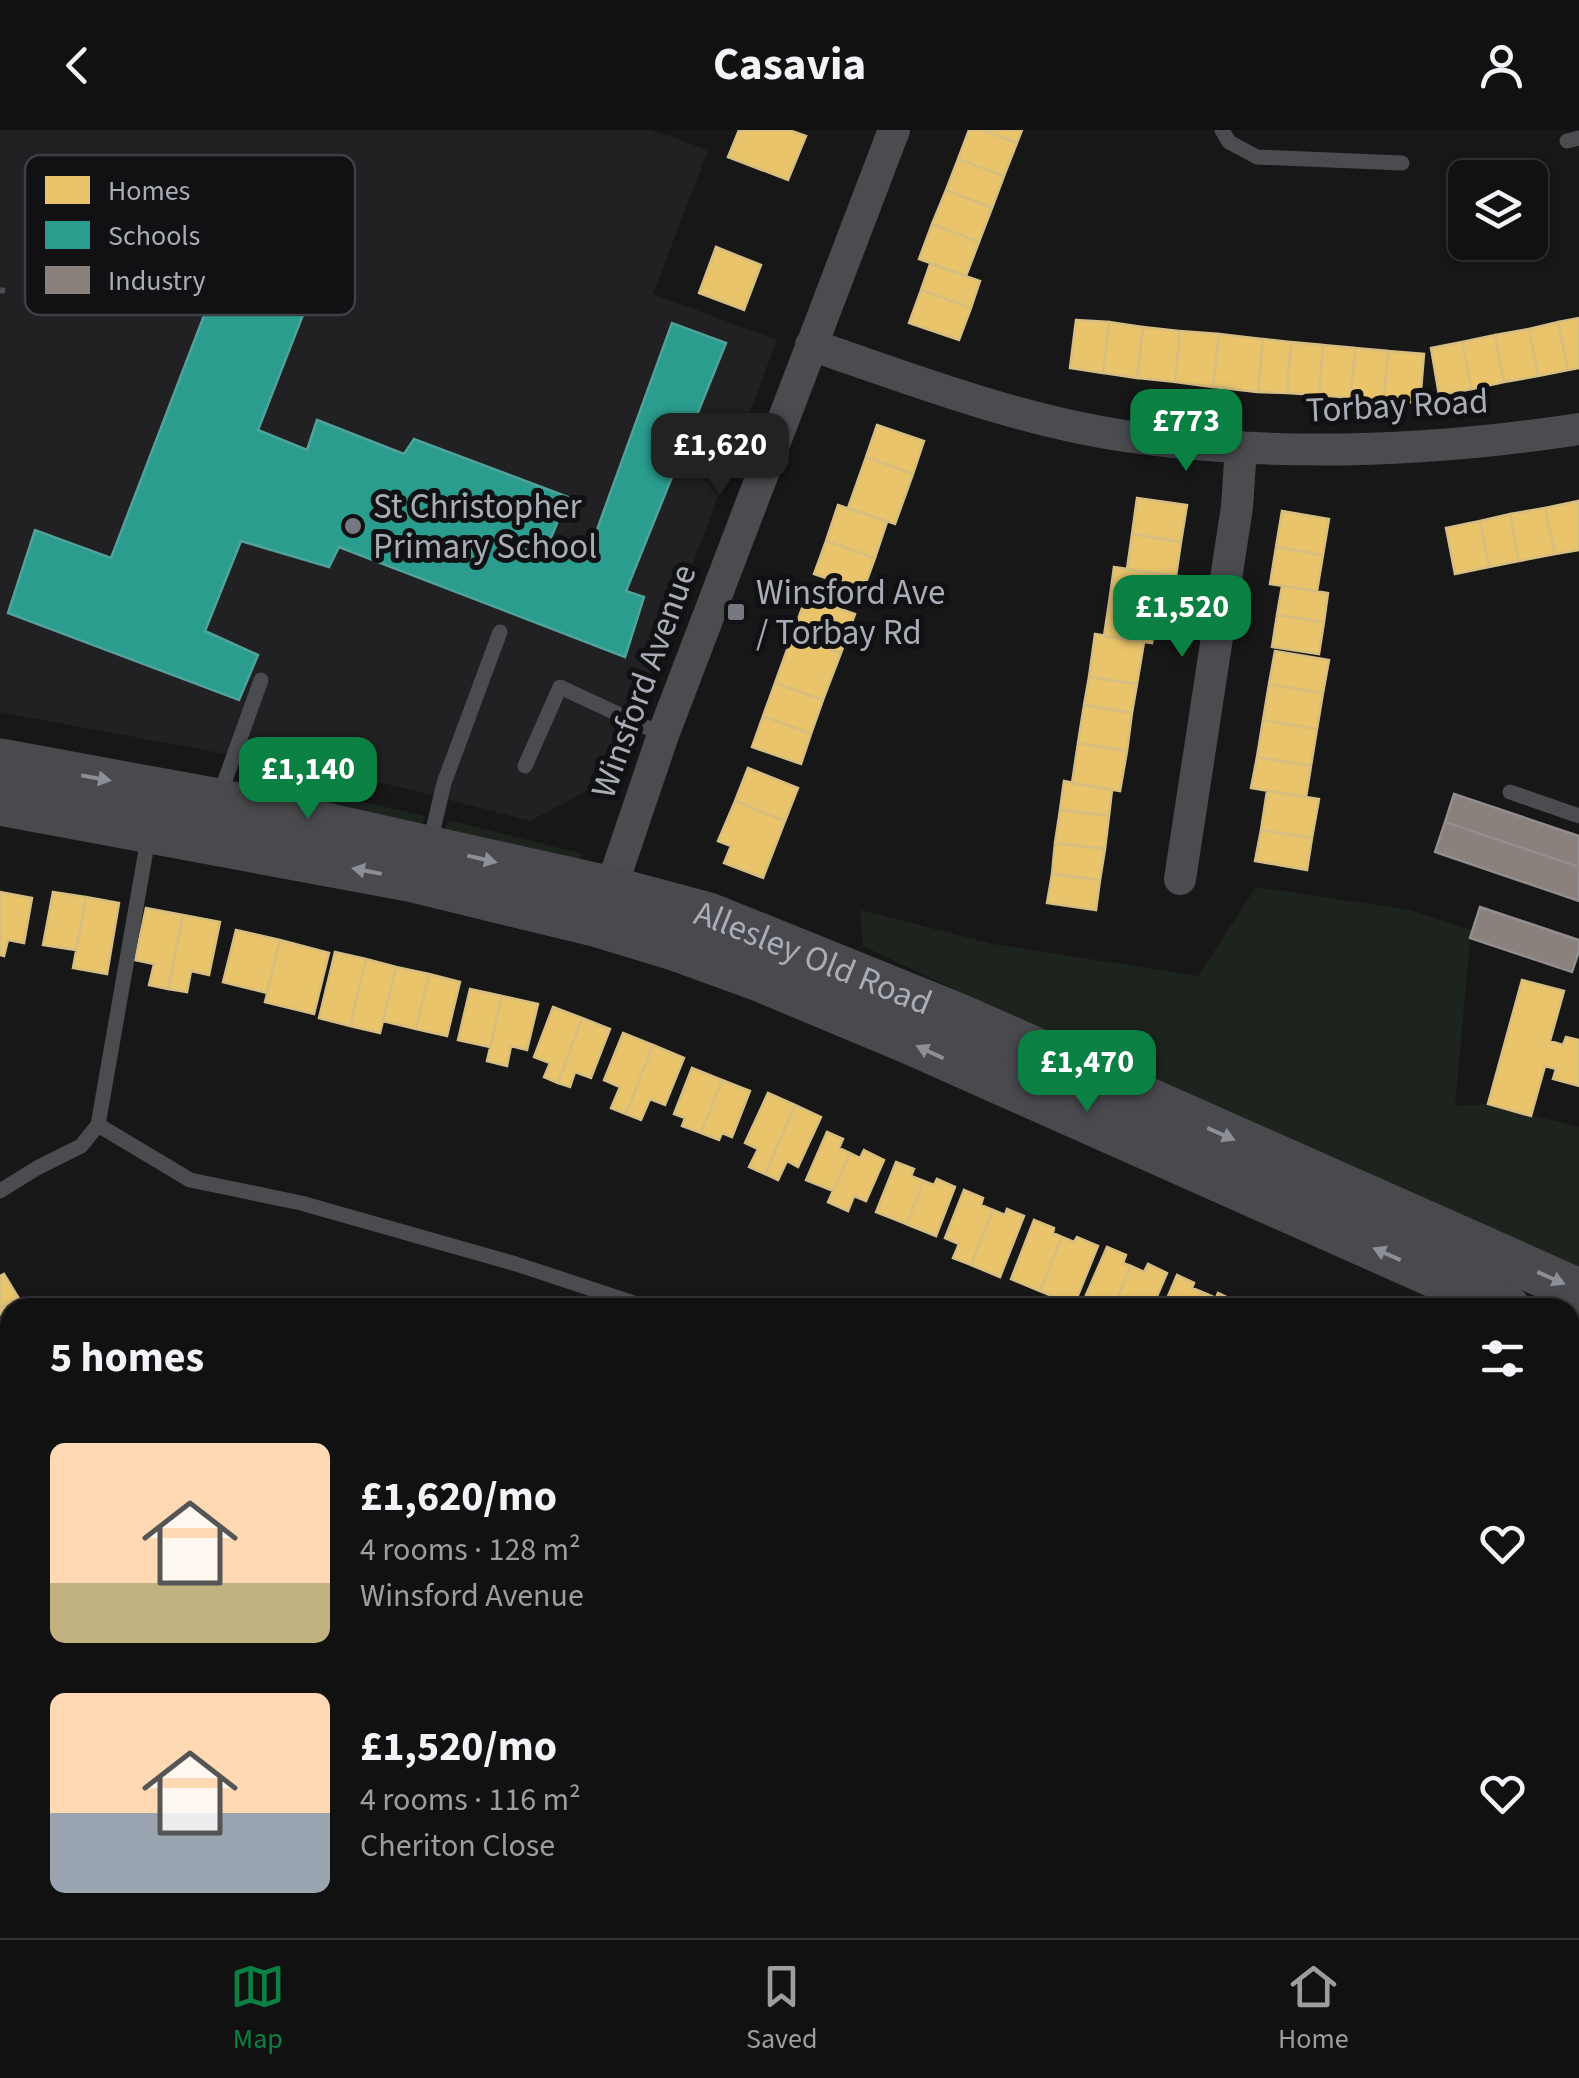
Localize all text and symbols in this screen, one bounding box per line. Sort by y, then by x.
text: Casavia [713,33,866,97]
icon: back [50,38,105,93]
icon: person [1474,38,1529,93]
legend [25,155,355,315]
map controls [1448,160,1548,260]
button: layers [1448,160,1548,260]
text: Homes [108,171,190,211]
text: Schools [108,216,200,256]
text: Industry [108,261,206,301]
street label: Torbay Road [1305,376,1490,436]
pin: £773 [1127,389,1245,474]
text: £773 [1152,398,1220,444]
pin: £1,620 [639,413,801,498]
text: £1,620 [673,422,767,468]
place label: St Christopher Primary School [373,482,597,572]
marker: St Christopher Primary School [342,515,364,537]
street label: Winsford Avenue [579,558,709,805]
place label: Winsford Ave / Torbay Rd [756,568,945,658]
pin: £1,520 [1101,575,1263,660]
text: £1,520 [1135,584,1229,630]
marker: Winsford Ave / Torbay Rd [725,601,747,623]
pin: £1,140 [227,737,389,822]
text: £1,140 [261,746,355,792]
one-way arrow [81,771,112,786]
one-way arrow [467,852,498,868]
one-way arrow [351,863,382,879]
street label: Allesley Old Road [689,888,939,1028]
pin: £1,470 [1006,1030,1168,1115]
text: £1,470 [1040,1039,1134,1085]
one-way arrow [915,1043,944,1060]
one-way arrow [1206,1126,1236,1142]
one-way arrow [1372,1246,1402,1262]
one-way arrow [1536,1270,1566,1286]
text: 5 homes [50,1328,204,1388]
icon: filters [1475,1331,1530,1386]
text: £1,620/mo [360,1467,557,1527]
icon: home [130,1483,250,1603]
icon: heart [1475,1516,1530,1571]
text: 4 rooms · 128 m² [360,1527,581,1573]
text: Winsford Avenue [360,1573,584,1619]
text: £1,520/mo [360,1717,557,1777]
icon: home [130,1733,250,1853]
icon: heart [1475,1766,1530,1821]
text: 4 rooms · 116 m² [360,1777,581,1823]
text: Cheriton Close [360,1823,555,1869]
tab: Map [230,1959,285,2059]
tab: Saved [746,1959,817,2059]
tab: Home [1278,1959,1349,2059]

